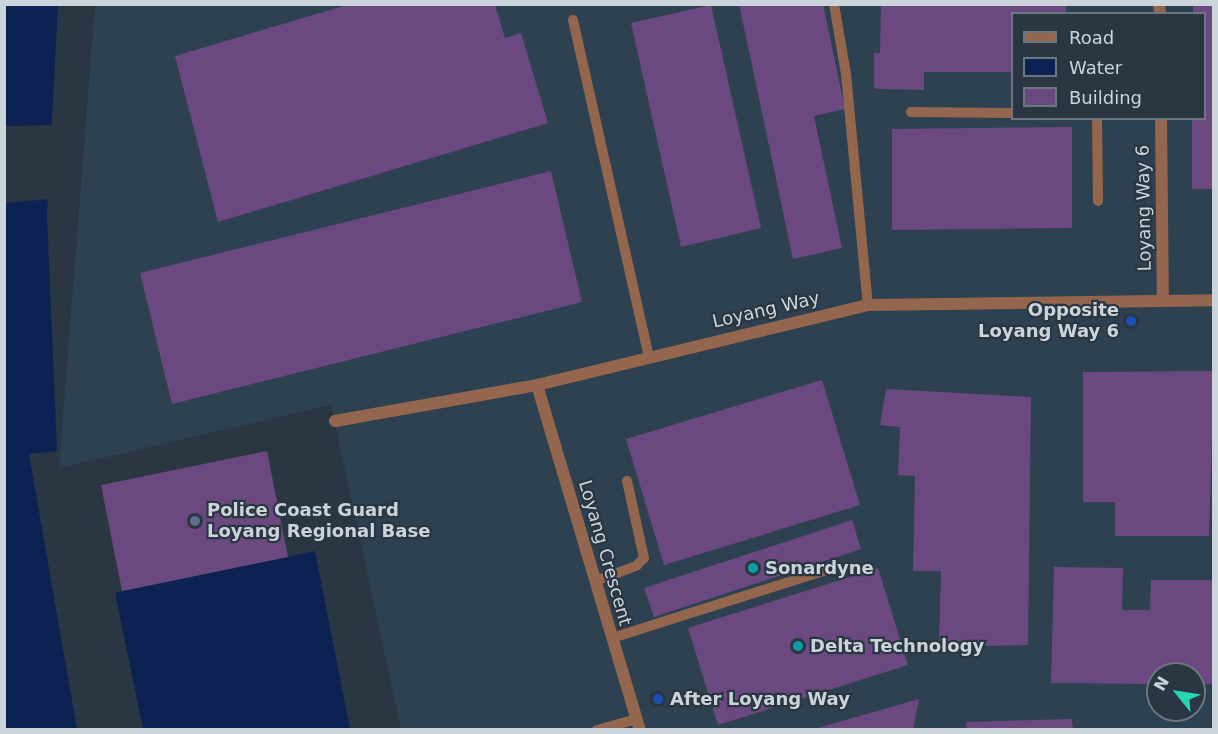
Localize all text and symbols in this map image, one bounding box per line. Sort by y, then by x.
legend [1011,12,1206,120]
text: Road [1069,27,1114,48]
text: Water [1069,57,1122,78]
text: Building [1069,87,1142,108]
street label: Loyang Way 6 [1132,145,1156,271]
street label: Loyang Way [710,287,822,333]
place label: Opposite Loyang Way 6 [978,300,1119,342]
marker: Opposite Loyang Way 6 [1124,314,1138,328]
street label: Loyang Crescent [574,478,636,628]
place label: Police Coast Guard Loyang Regional Base [207,500,430,542]
marker: Police Coast Guard Loyang Regional Base [188,514,202,528]
place label: Sonardyne [765,557,874,579]
marker: Sonardyne [746,561,760,575]
place label: Delta Technology [810,635,984,657]
marker: Delta Technology [791,639,805,653]
north arrow [1146,662,1206,722]
text: N [1150,673,1173,694]
place label: After Loyang Way [670,688,850,710]
marker: After Loyang Way [651,692,665,706]

